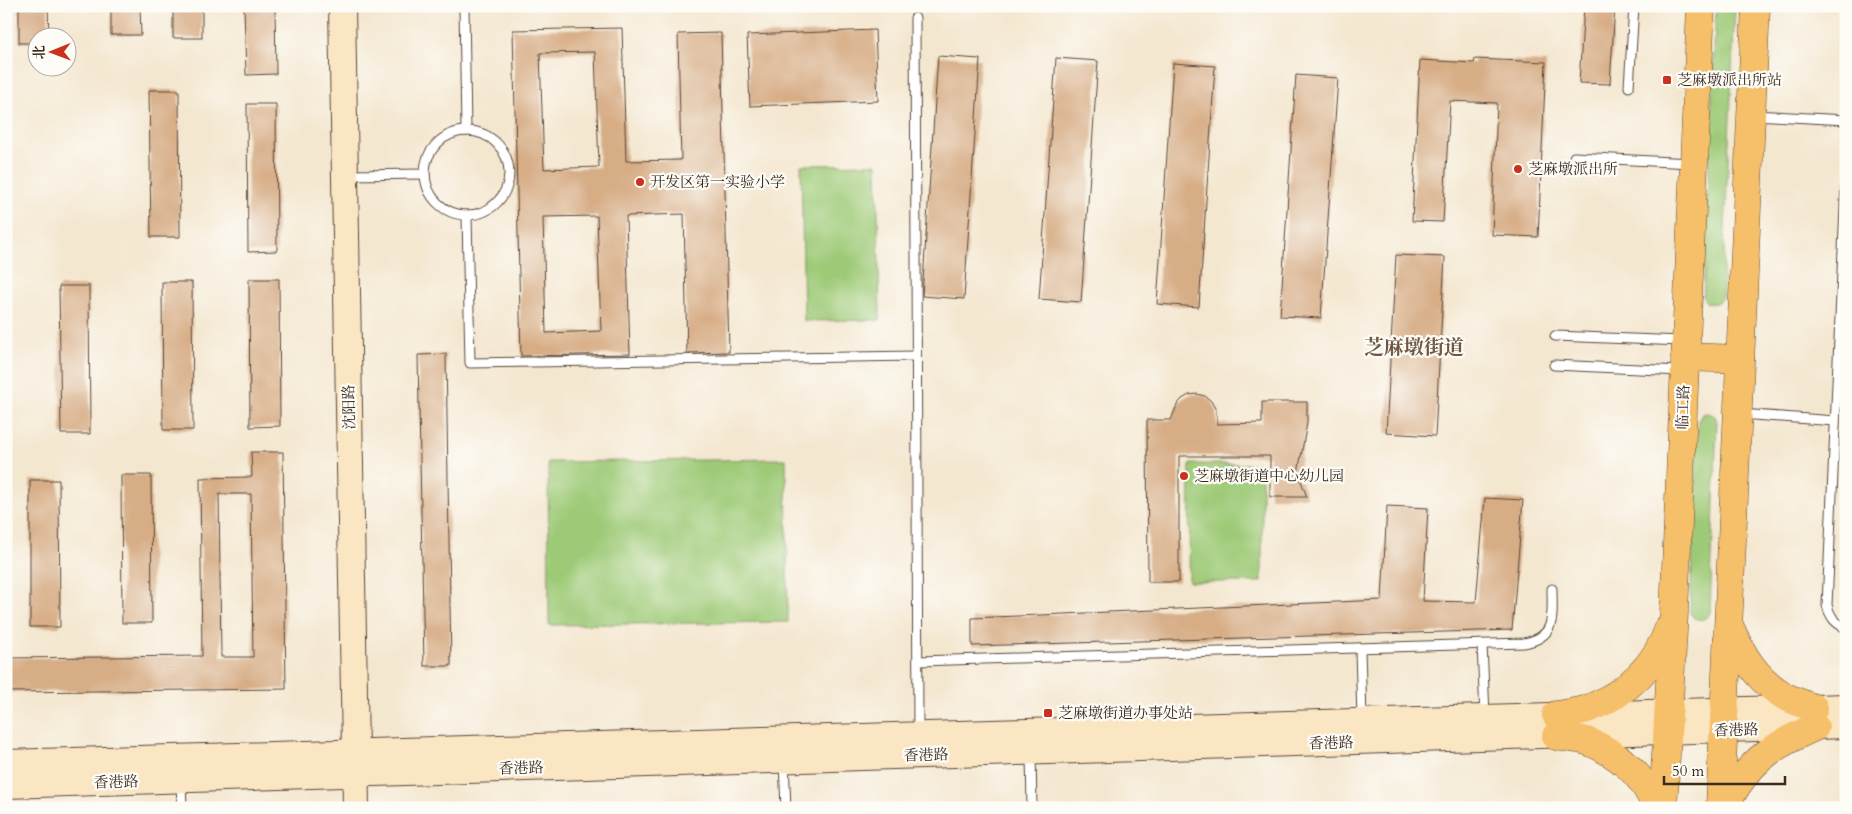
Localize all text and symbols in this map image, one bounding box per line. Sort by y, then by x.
north arrow [28,28,78,78]
text: 北 [30,45,49,59]
place label: 芝麻墩派出所站 [1677,70,1782,90]
marker: 芝麻墩派出所站 [1661,74,1673,86]
place label: 芝麻墩派出所 [1528,159,1618,179]
marker: 芝麻墩派出所 [1512,163,1524,175]
place label: 开发区第一实验小学 [650,172,785,192]
marker: 开发区第一实验小学 [634,176,646,188]
district label: 芝麻墩街道 [1364,334,1464,361]
street label: 沈阳路 [339,384,359,430]
street label: 临工路 [1672,384,1694,430]
place label: 芝麻墩街道中心幼儿园 [1194,466,1344,486]
marker: 芝麻墩街道中心幼儿园 [1178,470,1190,482]
place label: 芝麻墩街道办事处站 [1058,703,1193,723]
marker: 芝麻墩街道办事处站 [1042,707,1054,719]
street label: 香港路 [1713,719,1759,741]
street label: 香港路 [1308,732,1354,754]
street label: 香港路 [903,744,949,766]
scale bar [1664,754,1786,786]
street label: 香港路 [498,757,544,779]
text: 50 m [1672,761,1704,781]
street label: 香港路 [93,771,139,793]

